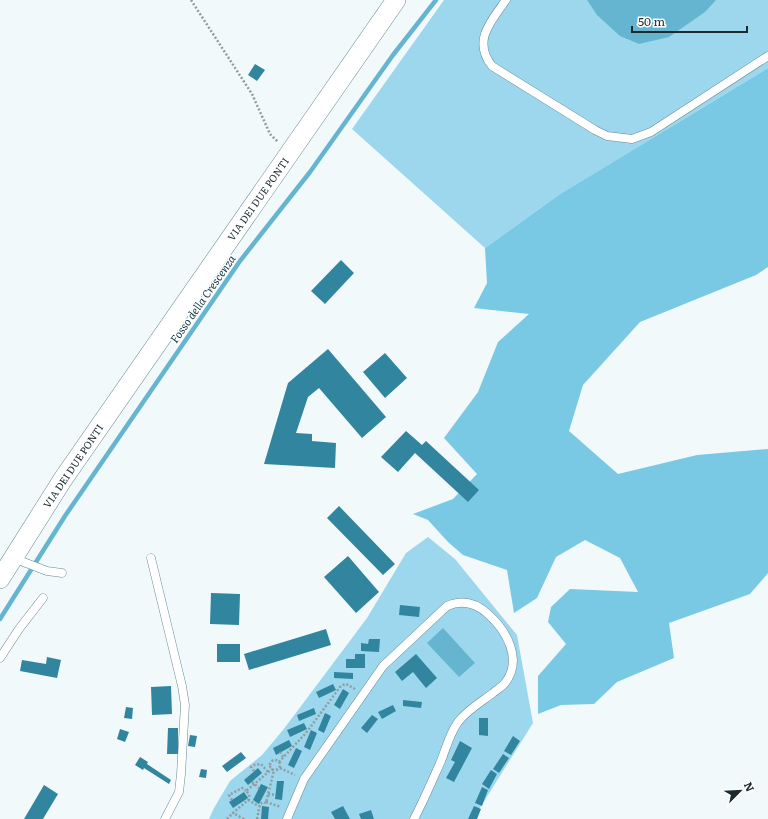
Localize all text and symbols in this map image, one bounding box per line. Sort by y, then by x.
scale bar [632,8,747,34]
text: 50 m [638,12,665,30]
street label: VIA DEI DUE PONTI [223,154,292,243]
water label: Fosso della Crescenza [166,250,239,346]
street label: VIA DEI DUE PONTI [39,421,106,511]
north arrow [720,771,760,811]
text: N [741,779,759,794]

